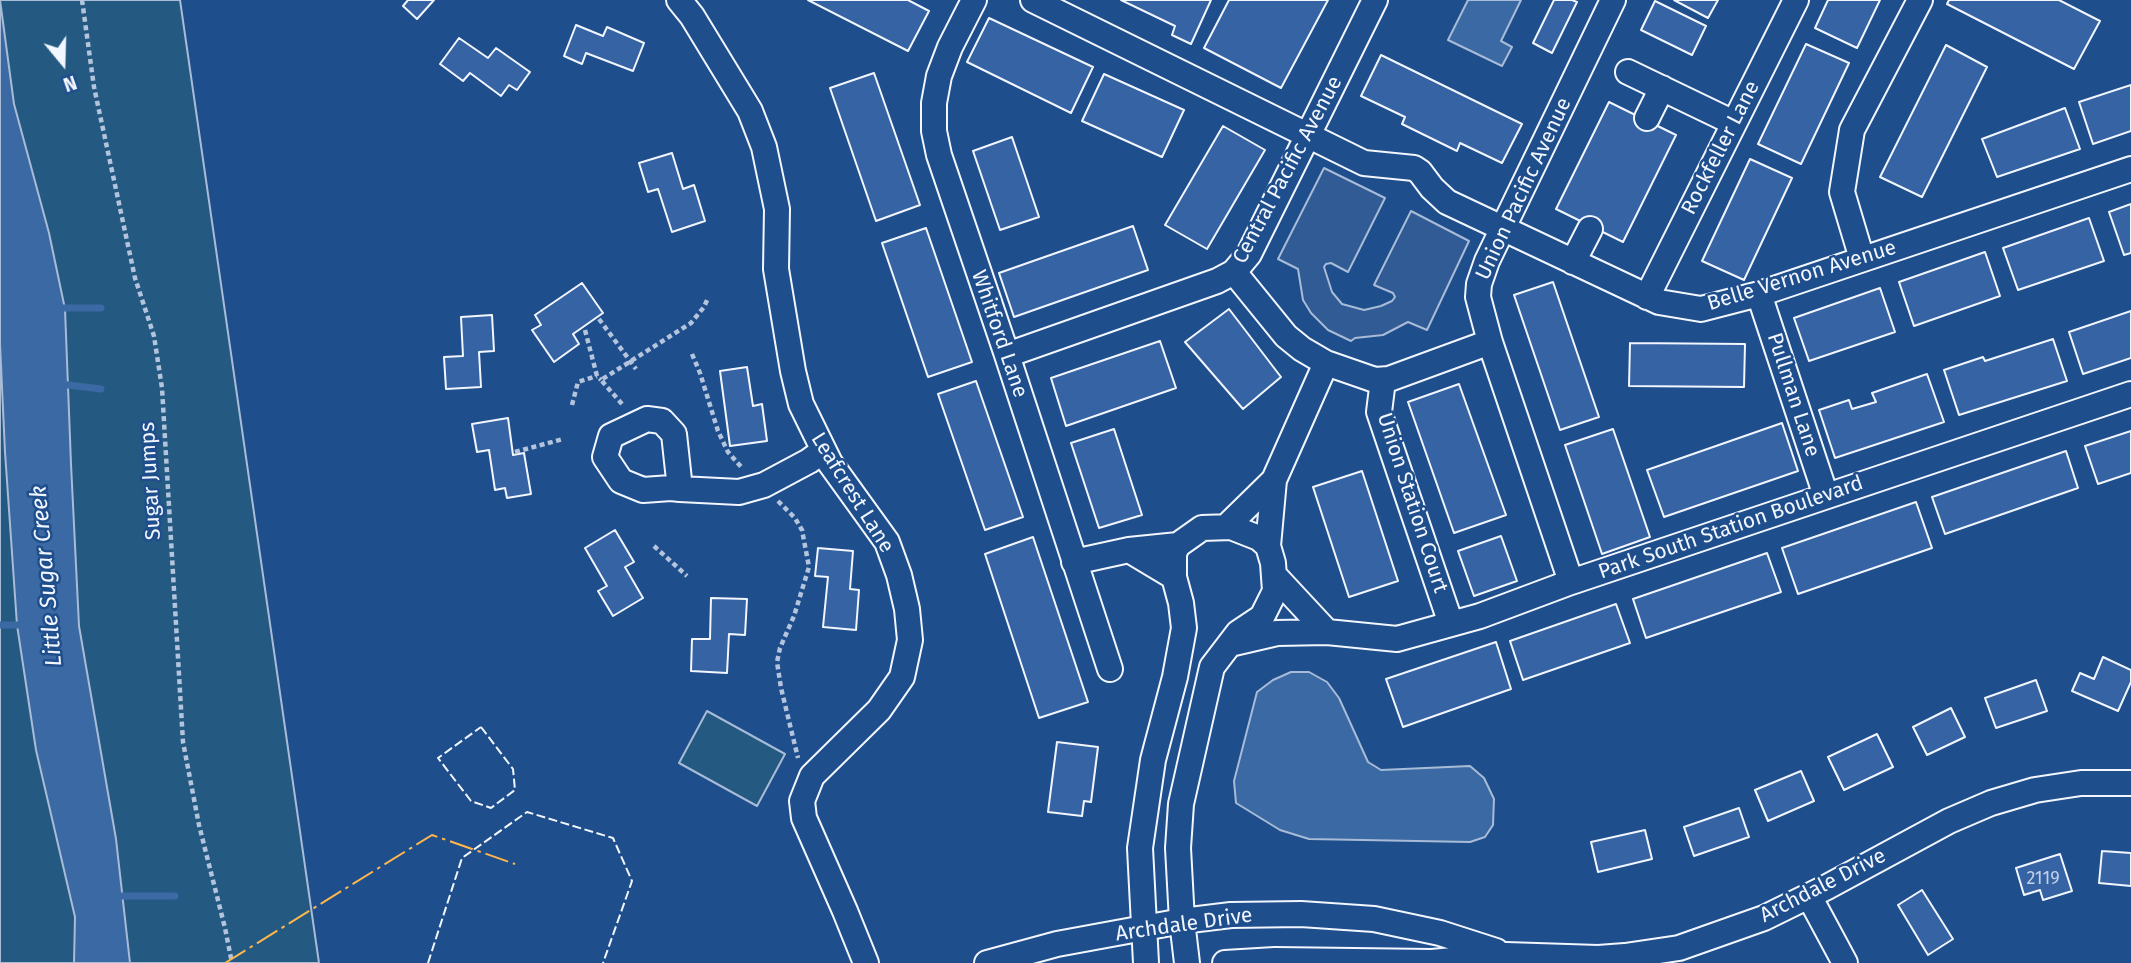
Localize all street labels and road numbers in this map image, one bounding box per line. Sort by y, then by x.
street label: Central Pacific Avenue [1228,72,1348,268]
street label: Rockfeller Lane [1677,77,1765,219]
street label: Union Pacific Avenue [1471,94,1577,284]
street label: Belle Vernon Avenue [1704,235,1900,317]
street label: Whitford Lane [965,267,1033,401]
street label: Pullman Lane [1761,330,1825,460]
street label: Union Station Court [1371,410,1453,596]
street label: Sugar Jumps [135,421,167,541]
street label: Leafcrest Lane [805,428,899,558]
street label: Park South Station Boulevard [1595,471,1867,585]
street label: Archdale Drive [1756,843,1890,929]
street label: Archdale Drive [1114,903,1254,947]

